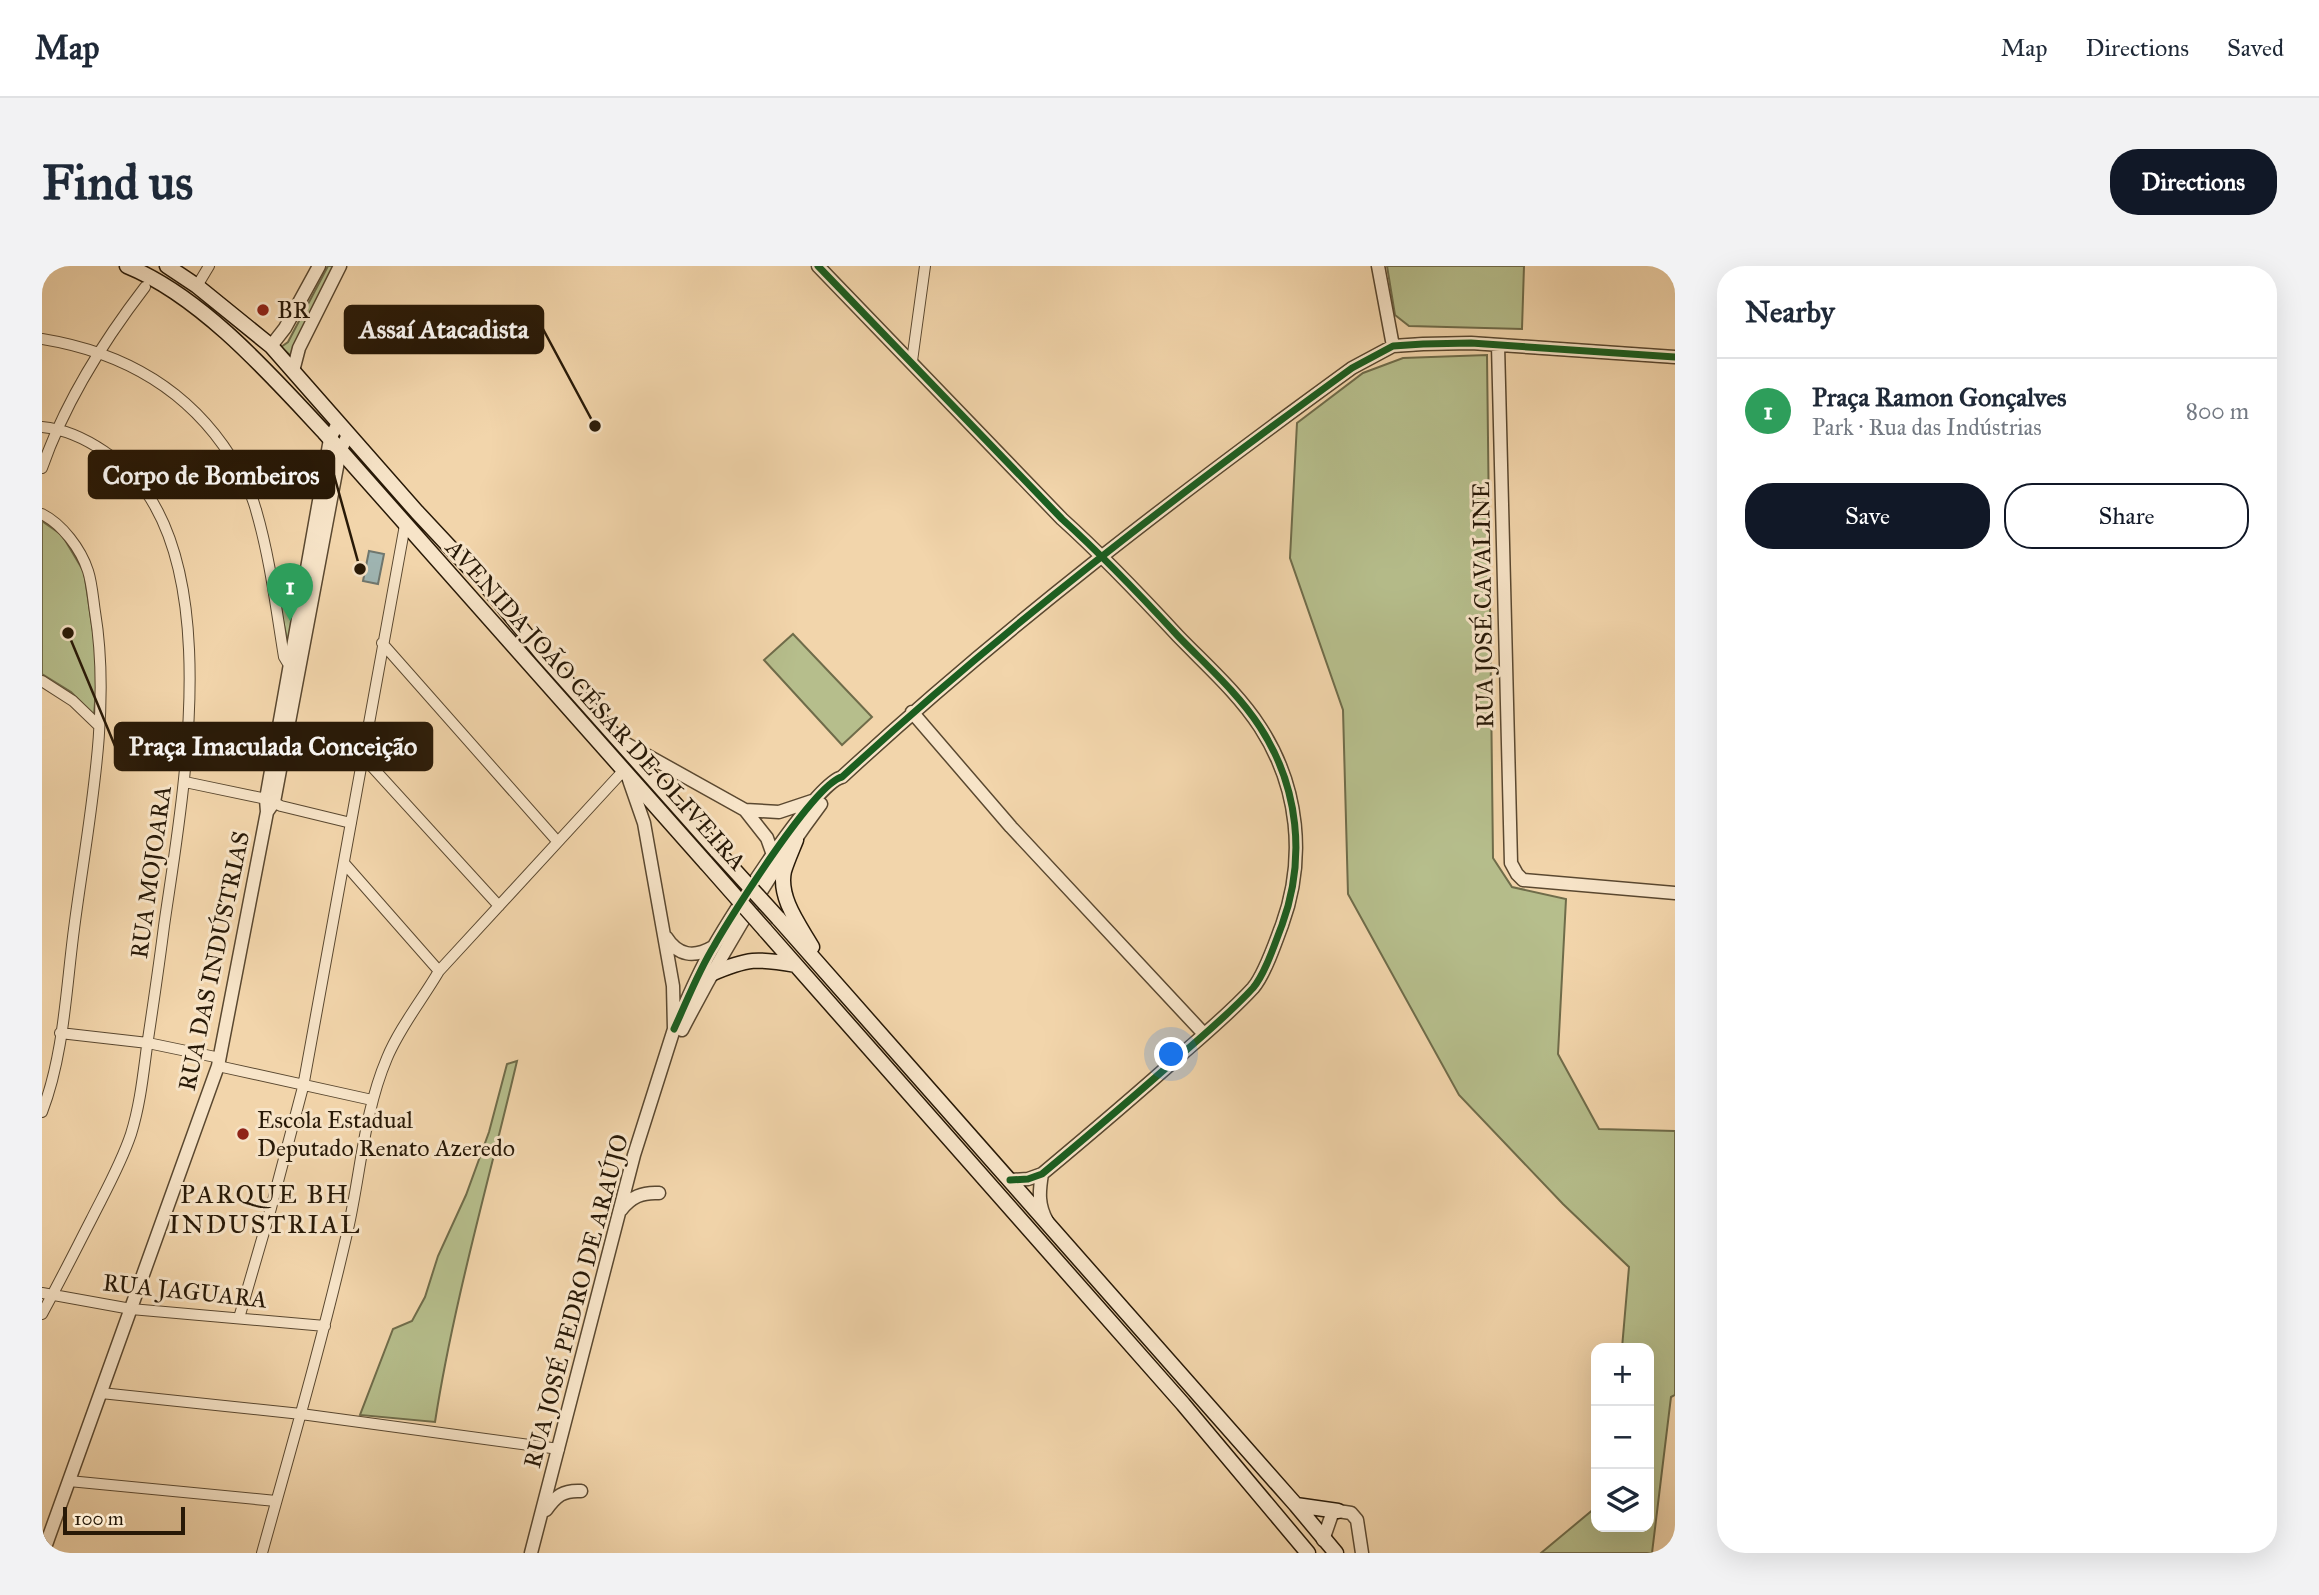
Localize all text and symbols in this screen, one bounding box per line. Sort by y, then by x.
text: Map [35,28,99,68]
text: Map [2001,33,2048,63]
text: Directions [2086,33,2189,63]
text: Saved [2227,33,2284,63]
button: Directions [2110,149,2277,215]
text: Find us [42,153,193,212]
text: Nearby [1745,294,1835,330]
place label: BR [277,295,311,325]
marker: BR [255,302,271,318]
callout: Assaí Atacadista [345,306,543,353]
text: Assaí Atacadista [357,313,530,345]
text: Praça Ramon Gonçalves [1812,381,2067,413]
text: 1 [1763,397,1773,425]
text: 800 m [2186,397,2249,425]
text: Park · Rua das Indústrias [1812,413,2042,441]
callout: Corpo de Bombeiros [89,451,334,498]
text: Corpo de Bombeiros [102,459,320,491]
street label: RUA JOSÉ CAVALINE [1466,481,1500,729]
button: Save [1745,483,1990,549]
button: Share [2004,483,2249,549]
street label: AVENIDA JOÃO CÉSAR DE OLIVEIRA [439,533,753,877]
pin: 1 [267,563,313,621]
callout: Praça Imaculada Conceição [115,723,432,770]
text: Praça Imaculada Conceição [129,730,417,762]
street label: RUA MOJOARA [124,783,178,961]
street label: RUA DAS INDÚSTRIAS [172,828,256,1094]
your location [1154,1037,1188,1071]
place label: Escola Estadual Deputado Renato Azeredo [257,1105,515,1163]
marker: Escola Estadual Deputado Renato Azeredo [235,1126,251,1142]
street label: RUA JOSÉ PEDRO DE ARAÚJO [517,1131,635,1471]
district label: PARQUE BH INDUSTRIAL [169,1178,361,1240]
street label: RUA JAGUARA [101,1267,269,1315]
map controls [1591,1343,1654,1532]
button: + [1591,1343,1654,1406]
button: − [1591,1406,1654,1469]
button: layers [1591,1469,1654,1532]
scale bar [63,1504,186,1536]
text: 100 m [74,1507,124,1530]

